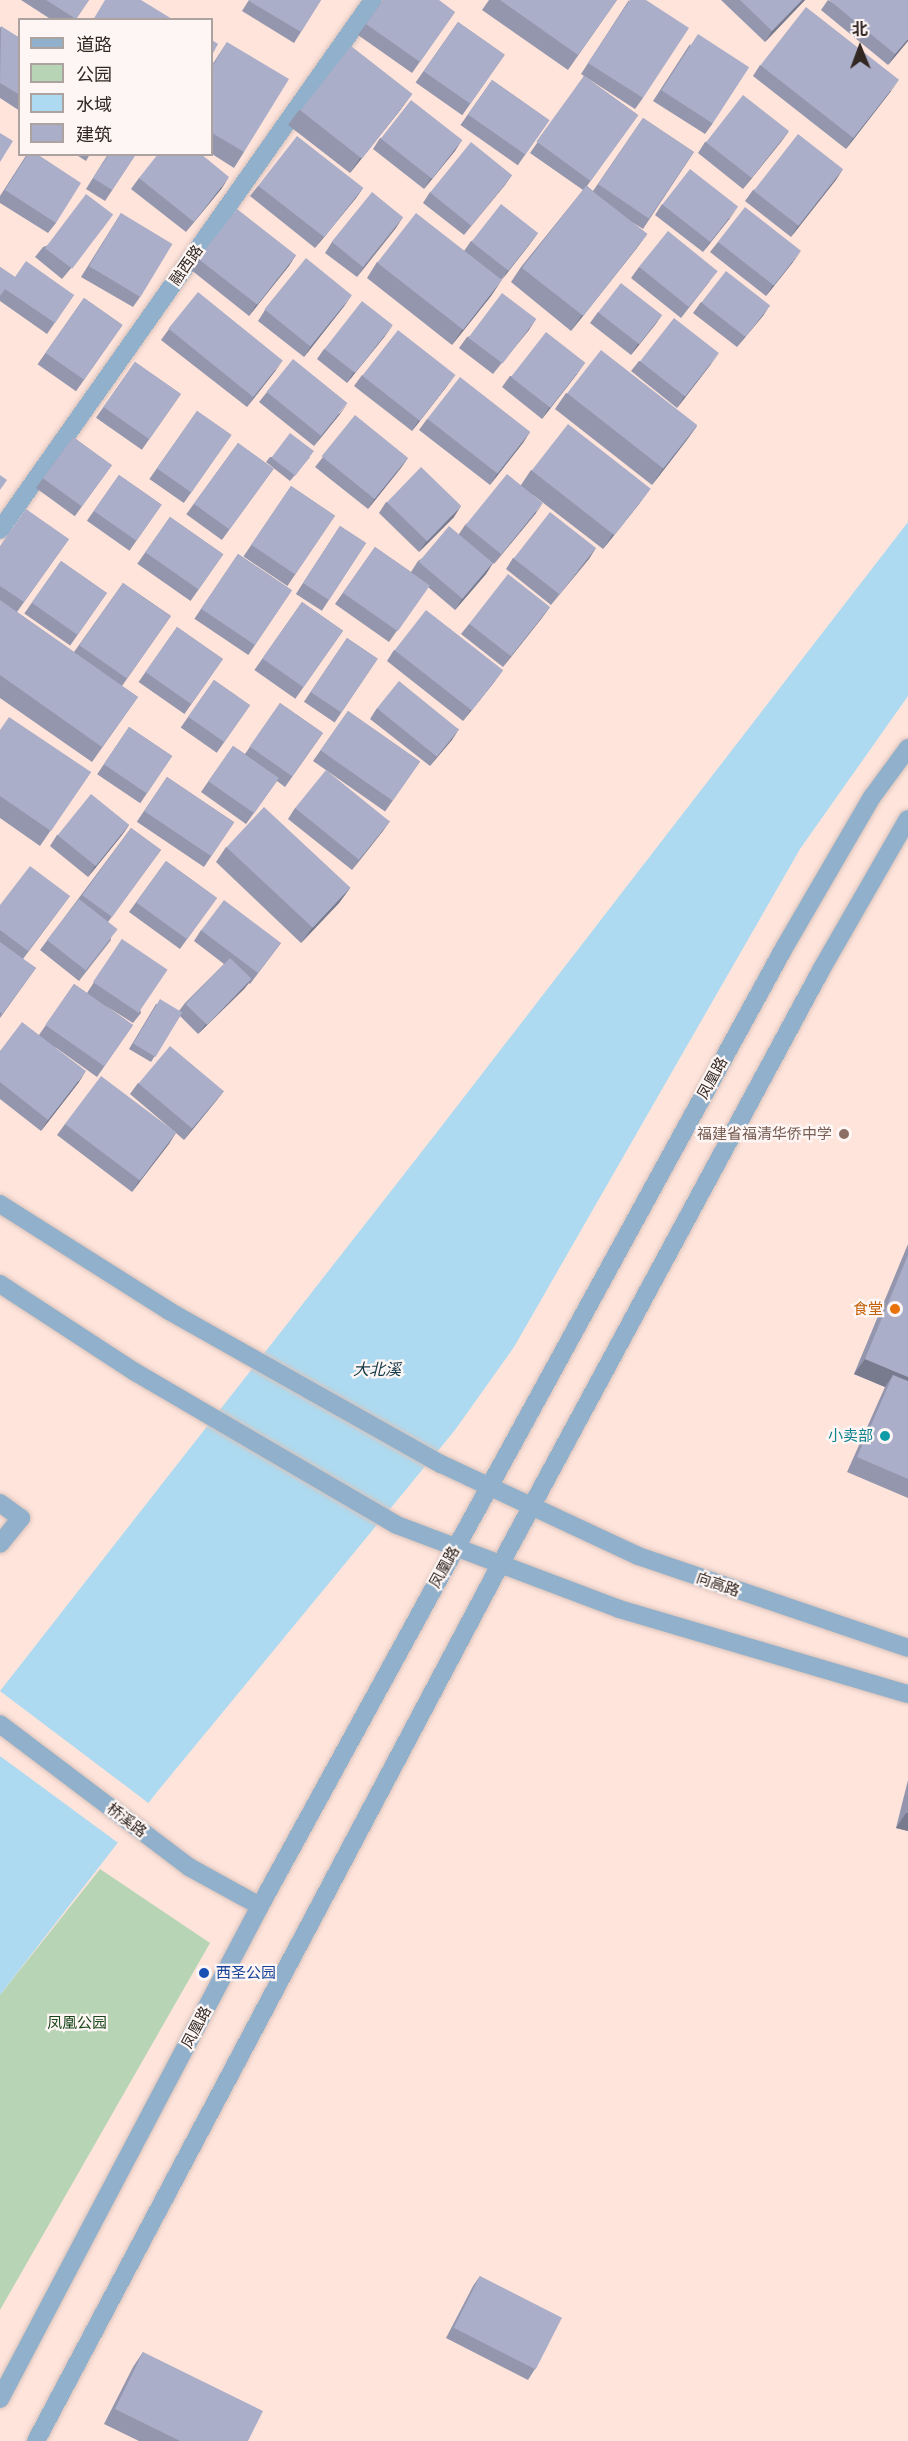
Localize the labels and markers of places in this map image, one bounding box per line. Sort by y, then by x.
place label: 福建省福清华侨中学 [697,1125,832,1143]
marker: 福建省福清华侨中学 [837,1127,851,1141]
place label: 食堂 [853,1300,883,1318]
marker: 食堂 [888,1302,902,1316]
place label: 小卖部 [828,1427,873,1445]
marker: 小卖部 [878,1429,892,1443]
place label: 西圣公园 [216,1964,276,1982]
marker: 西圣公园 [197,1966,211,1980]

